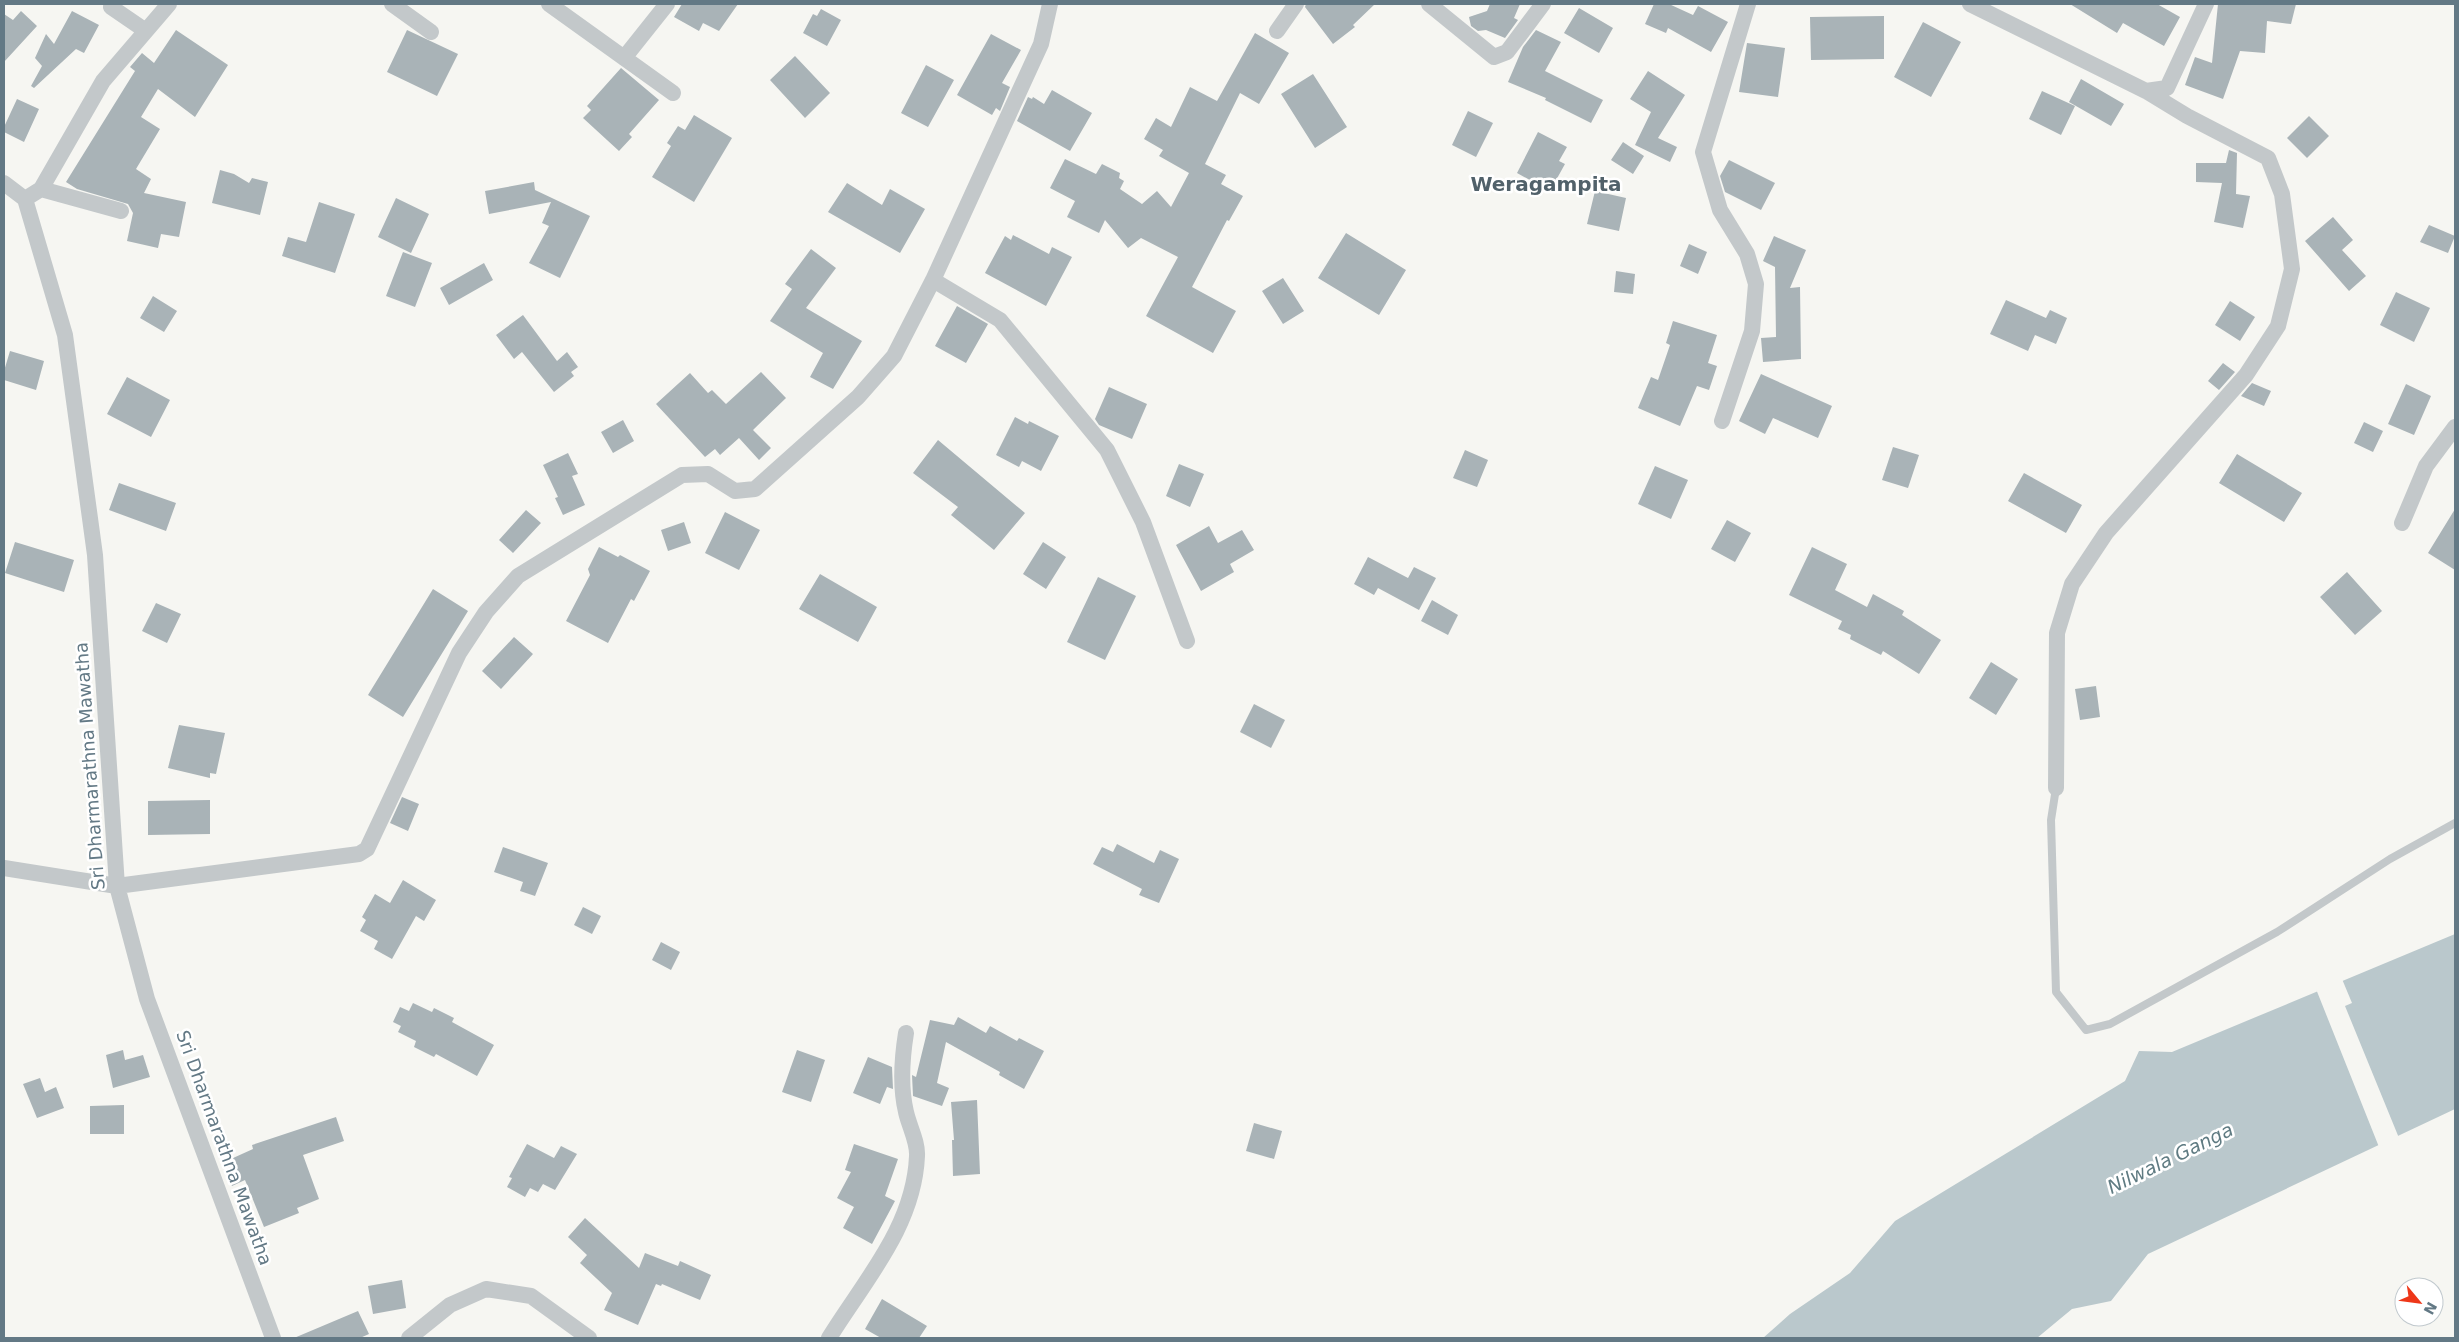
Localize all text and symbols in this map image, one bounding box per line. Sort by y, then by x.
district label: Weragampita [1470,172,1622,196]
street label: Sri Dharmarathna Mawatha [70,641,109,891]
street label: Sri Dharmarathna Mawatha [172,1028,277,1268]
water label: Nilwala Ganga [2104,1118,2236,1198]
north arrow [2394,1277,2444,1327]
text: N [2421,1299,2440,1317]

